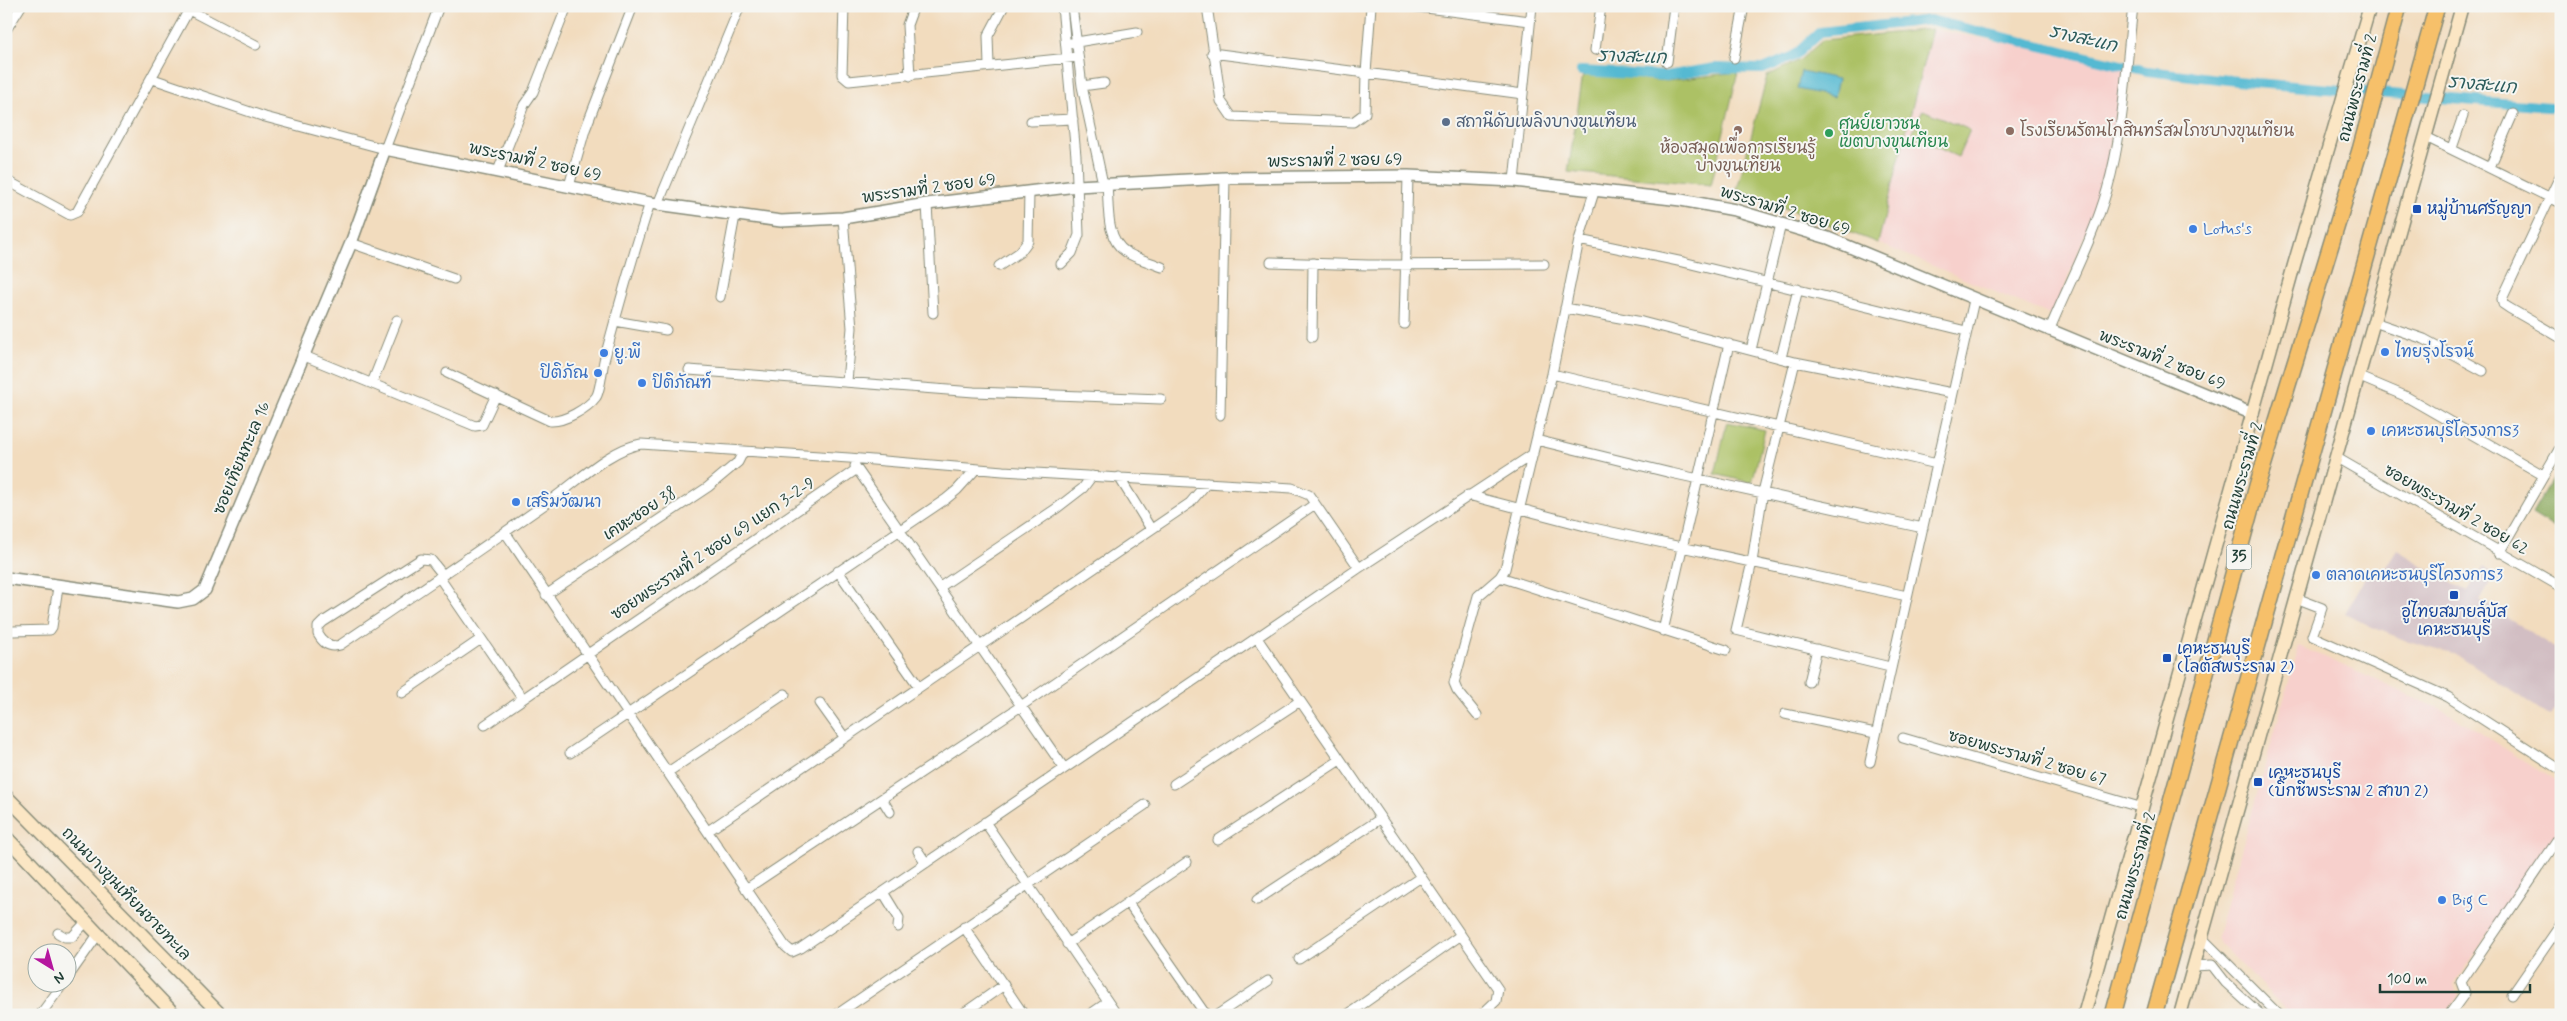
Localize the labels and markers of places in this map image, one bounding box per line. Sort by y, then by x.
place label: สถานีดับเพลิงบางขุนเทียน [1456,111,1637,134]
place label: ศูนย์เยาวชน เขตบางขุนเทียน [1839,112,1948,154]
marker: สถานีดับเพลิงบางขุนเทียน [1440,116,1452,128]
place label: โรงเรียนรัตนโกสินทร์สมโภชบางขุนเทียน [2020,119,2294,143]
marker: ห้องสมุดเพื่อการเรียนรู้ บางขุนเทียน [1732,124,1744,136]
marker: โรงเรียนรัตนโกสินทร์สมโภชบางขุนเทียน [2004,125,2016,137]
marker: ศูนย์เยาวชน เขตบางขุนเทียน [1823,127,1835,139]
place label: ห้องสมุดเพื่อการเรียนรู้ บางขุนเทียน [1660,132,1816,178]
place label: หมู่บ้านศรัญญา [2427,197,2532,221]
marker: หมู่บ้านศรัญญา [2411,203,2423,215]
place label: Lotus's [2203,219,2252,240]
marker: Lotus's [2187,223,2199,235]
place label: ไทยรุ่งโรจน์ [2394,340,2474,364]
place label: ยู.พี [614,342,641,365]
marker: ไทยรุ่งโรจน์ [2379,346,2391,358]
marker: ยู.พี [598,347,610,359]
place label: ปิติภัณ [540,362,588,384]
marker: ปิติภัณ [592,367,604,379]
place label: ปิติภัณฑ์ [652,371,712,394]
marker: ปิติภัณฑ์ [636,377,648,389]
place label: เคหะธนบุรีโครงการ3 [2381,419,2519,443]
marker: เคหะธนบุรีโครงการ3 [2365,425,2377,437]
place label: เสริมวัฒนา [526,491,602,513]
marker: เสริมวัฒนา [510,496,522,508]
place label: ตลาดเคหะธนบุรีโครงการ3 [2326,563,2503,587]
marker: ตลาดเคหะธนบุรีโครงการ3 [2310,569,2322,581]
marker: อู่ไทยสมายล์บัส เคหะธนบุรี [2448,589,2460,601]
place label: อู่ไทยสมายล์บัส เคหะธนบุรี [2401,600,2508,642]
place label: เคหะธนบุรี (โลตัสพระราม 2) [2177,638,2294,678]
marker: เคหะธนบุรี (โลตัสพระราม 2) [2161,652,2173,664]
place label: เคหะธนบุรี (บิ๊กซีพระราม 2 สาขา 2) [2268,762,2428,802]
marker: เคหะธนบุรี (บิ๊กซีพระราม 2 สาขา 2) [2252,776,2264,788]
place label: Big C [2452,890,2488,912]
marker: Big C [2436,894,2448,906]

